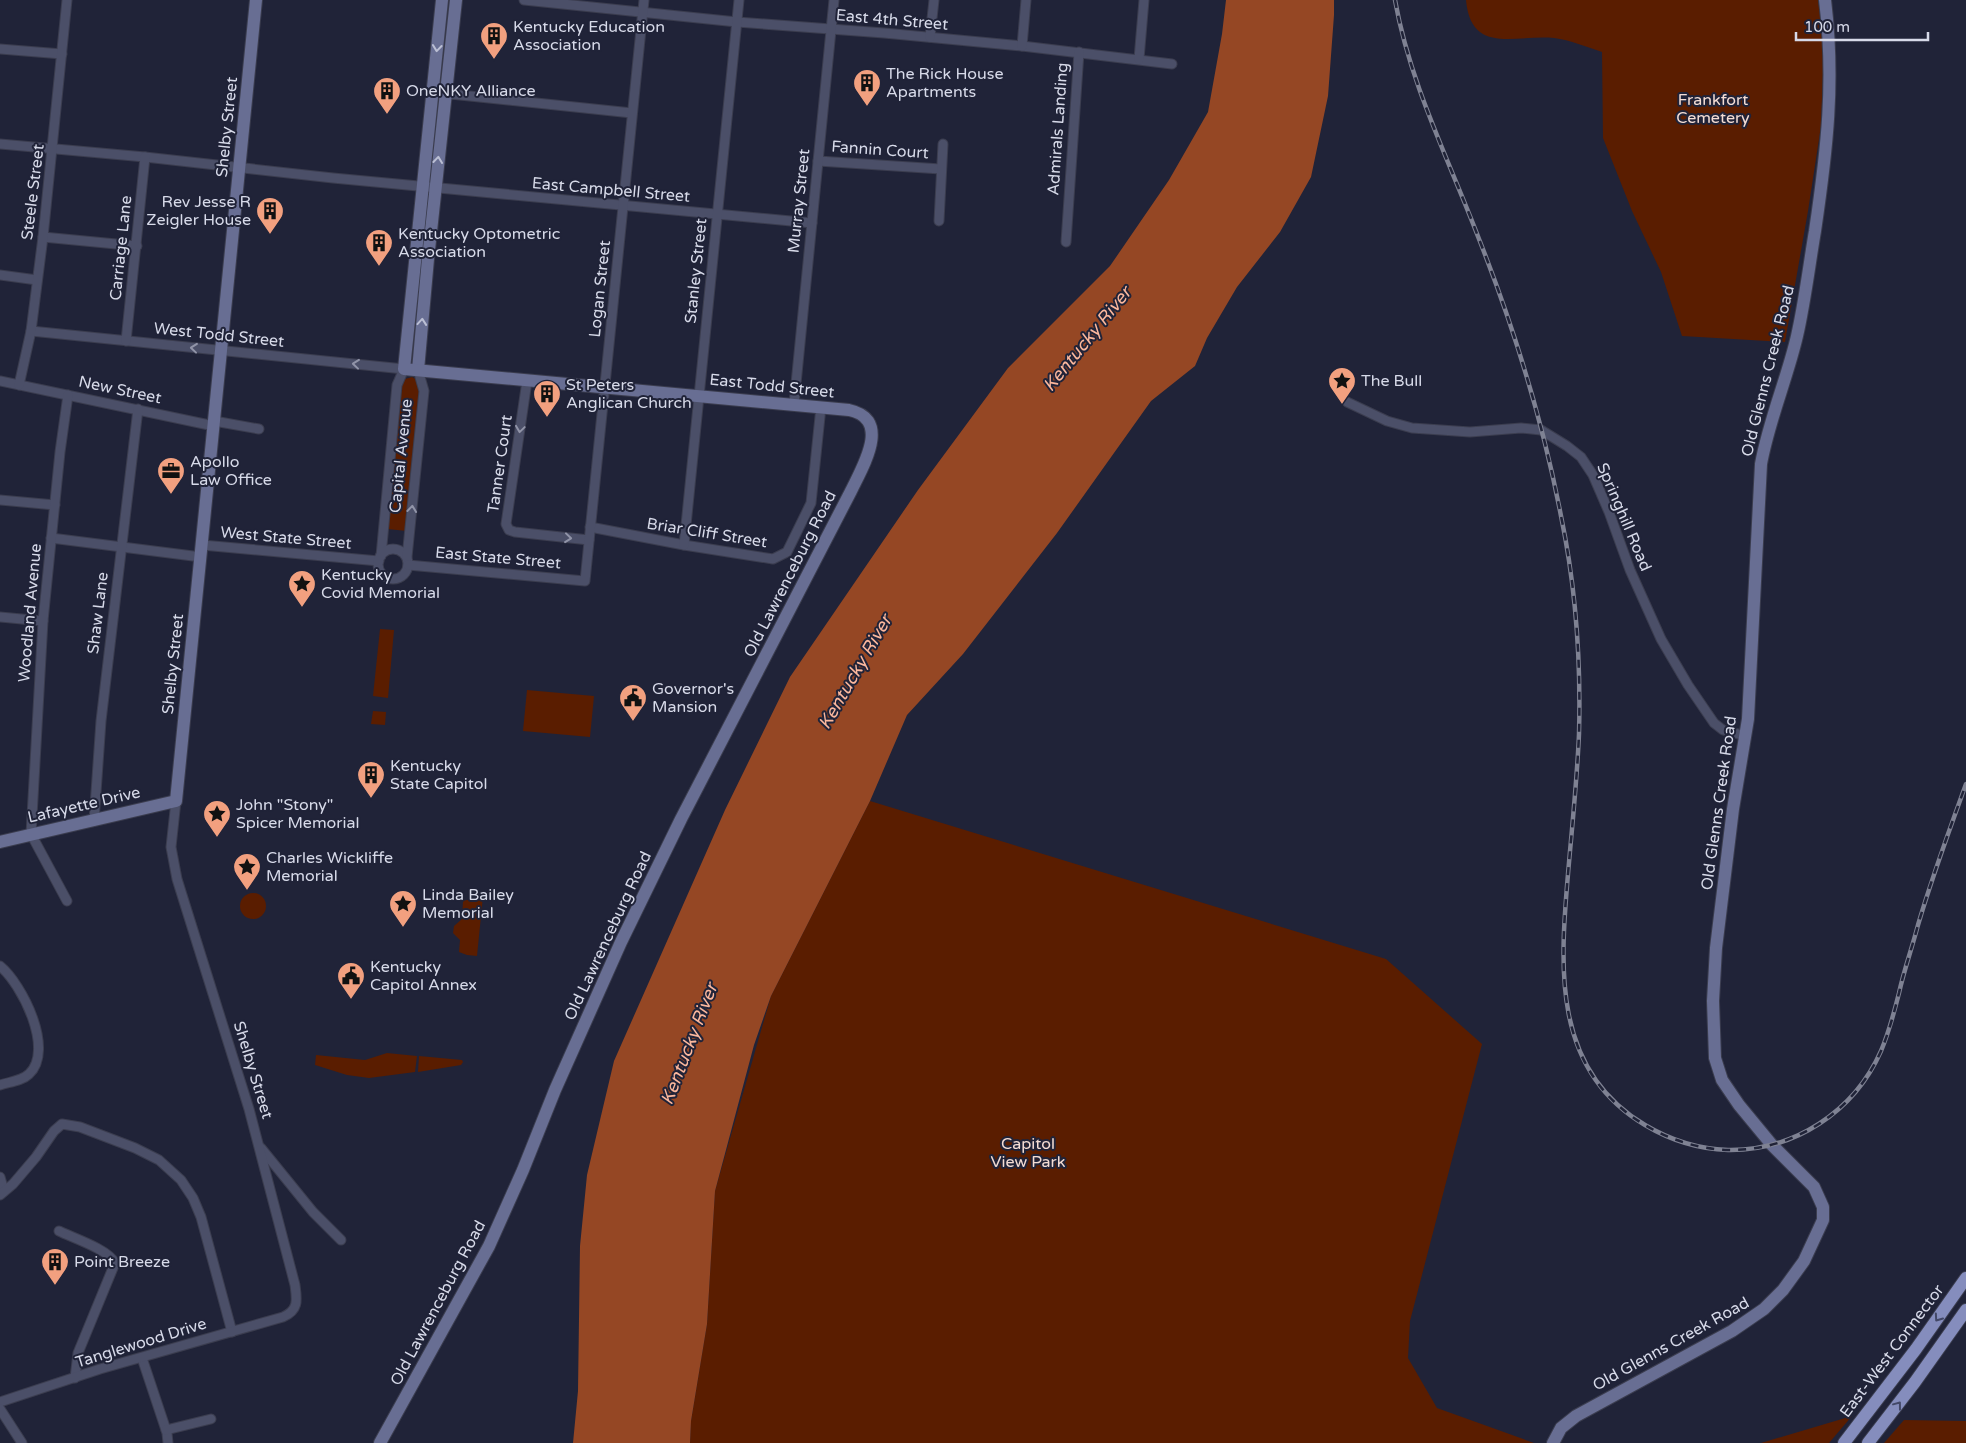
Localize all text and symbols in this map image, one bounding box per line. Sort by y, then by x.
street label: East 4th Street [835,5,949,35]
scale bar [1796,10,1928,42]
place label: Kentucky Education Association [513,17,665,55]
text: 100 m [1804,18,1850,36]
building icon: Kentucky Education Association [479,21,509,60]
one-way arrow [432,45,443,53]
street label: Admirals Landing [1043,62,1073,196]
place label: The Rick House Apartments [886,64,1003,102]
building icon: The Rick House Apartments [852,68,882,107]
street label: Shelby Street [212,76,242,178]
building icon: OneNKY Alliance [372,76,402,115]
place label: OneNKY Alliance [406,81,535,101]
park label: Frankfort Cemetery [1676,90,1750,128]
street label: Fannin Court [831,137,929,163]
street label: Steele Street [17,143,49,241]
street label: Murray Street [784,148,814,254]
one-way arrow [433,156,444,164]
street label: East Campbell Street [531,173,691,207]
place label: Rev Jesse R Zeigler House [146,192,251,230]
street label: Carriage Lane [106,194,136,302]
building icon: Rev Jesse R Zeigler House [255,196,285,235]
street label: Stanley Street [681,217,711,325]
place label: Kentucky Optometric Association [398,224,560,262]
building icon: Kentucky Optometric Association [364,228,394,267]
street label: Logan Street [585,239,615,339]
water label: Kentucky River [1038,281,1137,396]
street label: Old Glenns Creek Road [1737,283,1799,459]
one-way arrow [416,317,427,325]
street label: West Todd Street [153,318,285,352]
one-way arrow [190,343,198,354]
one-way arrow [352,359,360,370]
place icon: The Bull [1327,366,1357,405]
street label: East Todd Street [709,369,835,403]
street label: New Street [77,371,163,409]
place label: The Bull [1361,371,1422,391]
place label: St Peters Anglican Church [566,375,692,413]
building icon: St Peters Anglican Church [532,379,562,418]
street label: Capital Avenue [385,398,417,514]
street label: Tanner Court [483,414,517,514]
one-way arrow [515,425,526,433]
place label: Apollo Law Office [190,452,272,490]
office icon: Apollo Law Office [156,456,186,495]
street label: Springhill Road [1592,460,1656,574]
street label: Old Lawrenceburg Road [739,487,841,661]
one-way arrow [406,504,417,512]
street label: Briar Cliff Street [645,514,769,552]
street label: West State Street [219,522,353,554]
one-way arrow [564,532,572,543]
street label: Woodland Avenue [14,543,46,683]
street label: East State Street [434,543,562,573]
place label: Kentucky Covid Memorial [321,565,440,603]
place icon: Kentucky Covid Memorial [287,569,317,608]
street label: Shaw Lane [83,571,113,655]
water label: Kentucky River [813,609,898,733]
street label: Shelby Street [158,613,188,715]
place label: Governor's Mansion [652,679,734,717]
public building icon: Governor's Mansion [618,683,648,722]
street label: Old Glenns Creek Road [1697,715,1741,891]
place label: Kentucky State Capitol [390,756,488,794]
building icon: Kentucky State Capitol [356,760,386,799]
street label: Lafayette Drive [26,782,142,828]
place label: John "Stony" Spicer Memorial [236,795,359,833]
place icon: John "Stony" Spicer Memorial [202,799,232,838]
place label: Charles Wickliffe Memorial [266,848,393,886]
street label: Old Lawrenceburg Road [560,848,656,1024]
place icon: Charles Wickliffe Memorial [232,852,262,891]
place label: Linda Bailey Memorial [422,885,514,923]
place icon: Linda Bailey Memorial [388,889,418,928]
place label: Kentucky Capitol Annex [370,957,477,995]
public building icon: Kentucky Capitol Annex [336,961,366,1000]
water label: Kentucky River [656,978,723,1108]
street label: Shelby Street [229,1019,277,1121]
park label: Capitol View Park [991,1134,1066,1172]
street label: Old Lawrenceburg Road [386,1217,490,1389]
building icon: Point Breeze [40,1247,70,1286]
place label: Point Breeze [74,1252,170,1272]
street label: East-West Connector [1835,1280,1949,1421]
street label: Old Glenns Creek Road [1589,1293,1753,1395]
one-way arrow [1935,1313,1944,1322]
street label: Tanglewood Drive [73,1314,209,1372]
one-way arrow [1892,1402,1900,1411]

